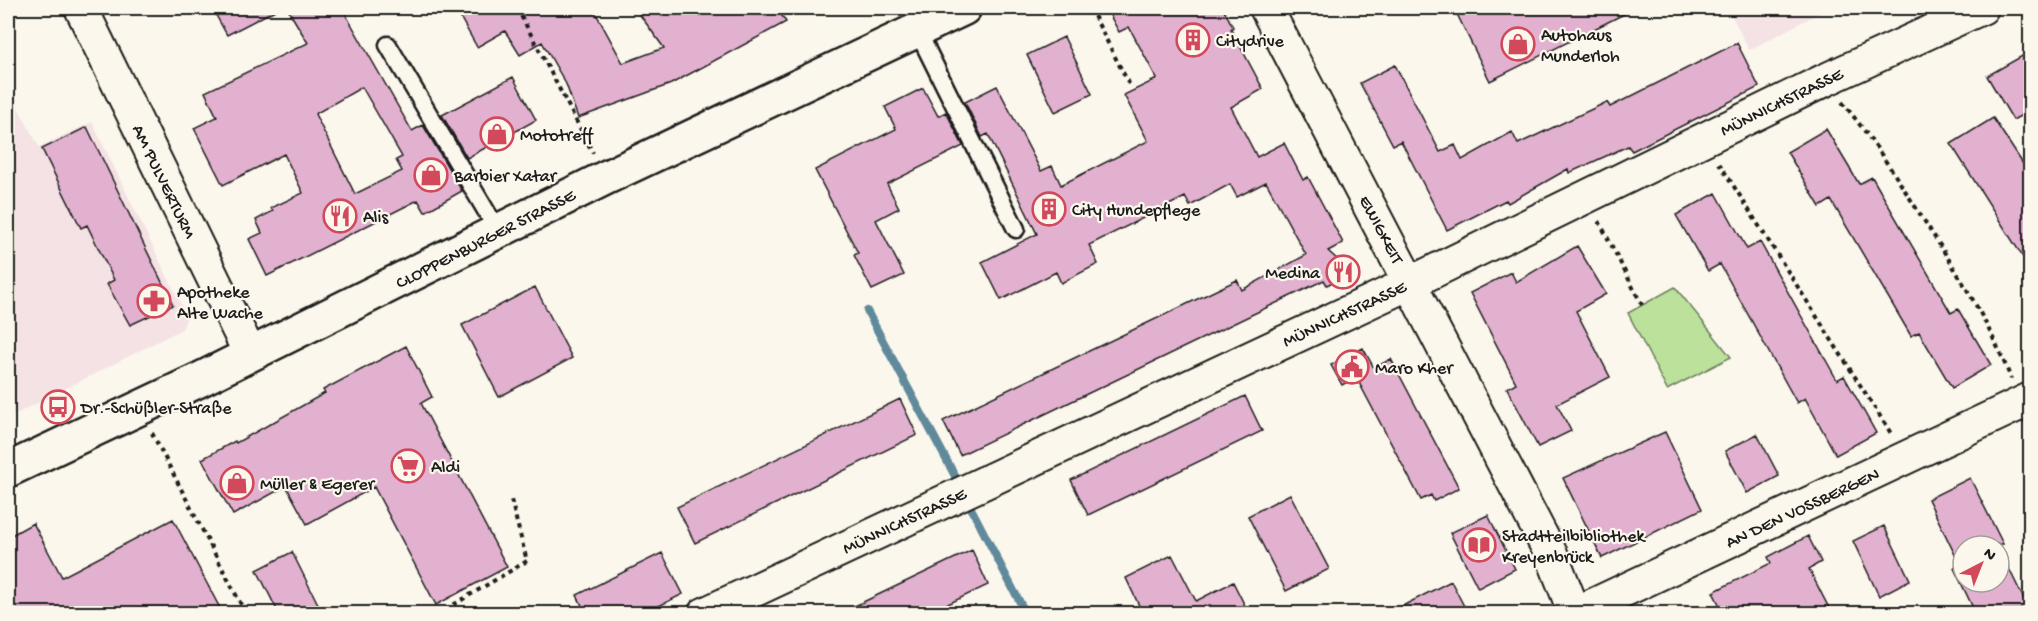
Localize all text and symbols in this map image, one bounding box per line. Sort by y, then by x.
building icon: Citydrive [1175,22,1211,58]
shop icon: Autohaus Munderloh [1500,26,1536,62]
place label: Autohaus Munderloh [1541,26,1620,68]
place label: Citydrive [1216,32,1285,53]
street label: MÜNNICHSTRASSE [1717,64,1848,142]
shop icon: Mototreff [479,116,515,152]
street label: AM PULVERTURM [126,122,200,243]
place label: Mototreff [520,126,594,147]
shop icon: Barbier Xatar [413,157,449,193]
place label: Barbier Xatar [453,167,558,188]
street label: CLOPPENBURGER STRASSE [393,185,580,295]
building icon: City Hundepflege [1031,191,1067,227]
street label: EWIGKEIT [1353,192,1407,269]
restaurant icon: Alis [322,198,358,234]
place label: City Hundepflege [1072,201,1201,222]
place label: Alis [363,208,389,229]
restaurant icon: Medina [1325,254,1361,290]
place label: Medina [1265,264,1321,285]
street label: MÜNNICHSTRASSE [1280,277,1411,353]
pharmacy icon: Apotheke Alte Wache [136,283,172,319]
place label: Apotheke Alte Wache [177,283,264,325]
public building icon: Maro Kher [1334,349,1370,385]
place label: Maro Kher [1375,359,1454,380]
bus stop icon: Dr.-Schüßler-Straße [40,389,76,425]
place label: Dr.-Schüßler-Straße [80,399,232,420]
supermarket icon: Aldi [390,448,426,484]
place label: Aldi [431,458,460,479]
street label: AN DEN VOSSBERGEN [1723,464,1883,554]
shop icon: Müller & Egerer [219,465,255,501]
place label: Müller & Egerer [260,475,376,496]
street label: MÜNNICHSTRASSE [840,484,971,560]
library icon: Stadtteilbibliothek Kreyenbrück [1461,527,1497,563]
place label: Stadtteilbibliothek Kreyenbrück [1502,527,1647,569]
north arrow [1951,534,2011,594]
text: N [1978,545,1999,566]

